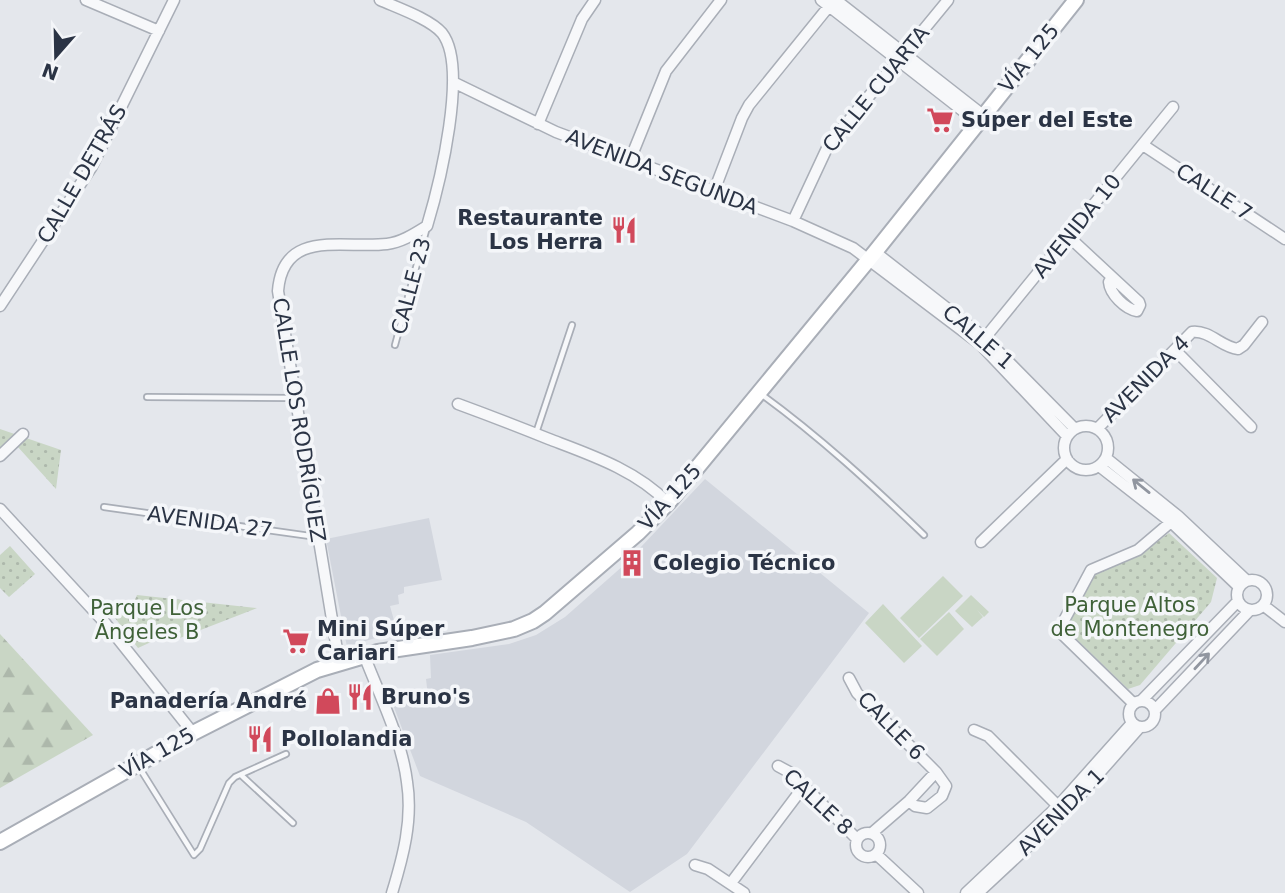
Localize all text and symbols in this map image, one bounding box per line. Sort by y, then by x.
street label: VÍA 125 [993,18,1064,97]
north arrow [21,21,91,91]
street label: CALLE CUARTA [818,21,935,157]
text: N [39,59,61,85]
street label: CALLE DETRÁS [32,100,131,248]
supermarket icon: Súper del Este [925,105,955,135]
place label: Súper del Este [961,108,1133,132]
street label: AVENIDA SEGUNDA [563,124,762,220]
street label: CALLE 7 [1172,159,1256,225]
street label: AVENIDA 10 [1028,169,1126,283]
place label: Restaurante Los Herra [457,206,603,254]
restaurant icon: Restaurante Los Herra [609,215,639,245]
street label: CALLE 23 [387,235,435,337]
street label: CALLE LOS RODRÍGUEZ [268,296,331,544]
street label: CALLE 1 [938,300,1018,374]
street label: AVENIDA 4 [1098,331,1194,427]
street label: VÍA 125 [633,458,706,535]
one-way arrow [1132,478,1150,494]
street label: AVENIDA 27 [146,501,274,543]
building icon: Colegio Técnico [617,548,647,578]
place label: Colegio Técnico [653,551,836,575]
park label: Parque Altos de Montenegro [1051,593,1209,641]
park label: Parque Los Ángeles B [90,596,204,644]
place label: Mini Súper Cariari [317,617,445,665]
supermarket icon: Mini Súper Cariari [281,626,311,656]
one-way arrow [1193,653,1210,670]
restaurant icon: Bruno's [345,682,375,712]
place label: Bruno's [381,685,471,709]
shop icon: Panadería André [313,686,343,716]
street label: CALLE 6 [853,687,929,765]
place label: Panadería André [110,689,307,713]
street label: VÍA 125 [115,722,199,783]
restaurant icon: Pollolandia [245,724,275,754]
place label: Pollolandia [281,727,412,751]
street label: CALLE 8 [778,764,858,840]
street label: AVENIDA 1 [1013,764,1109,860]

